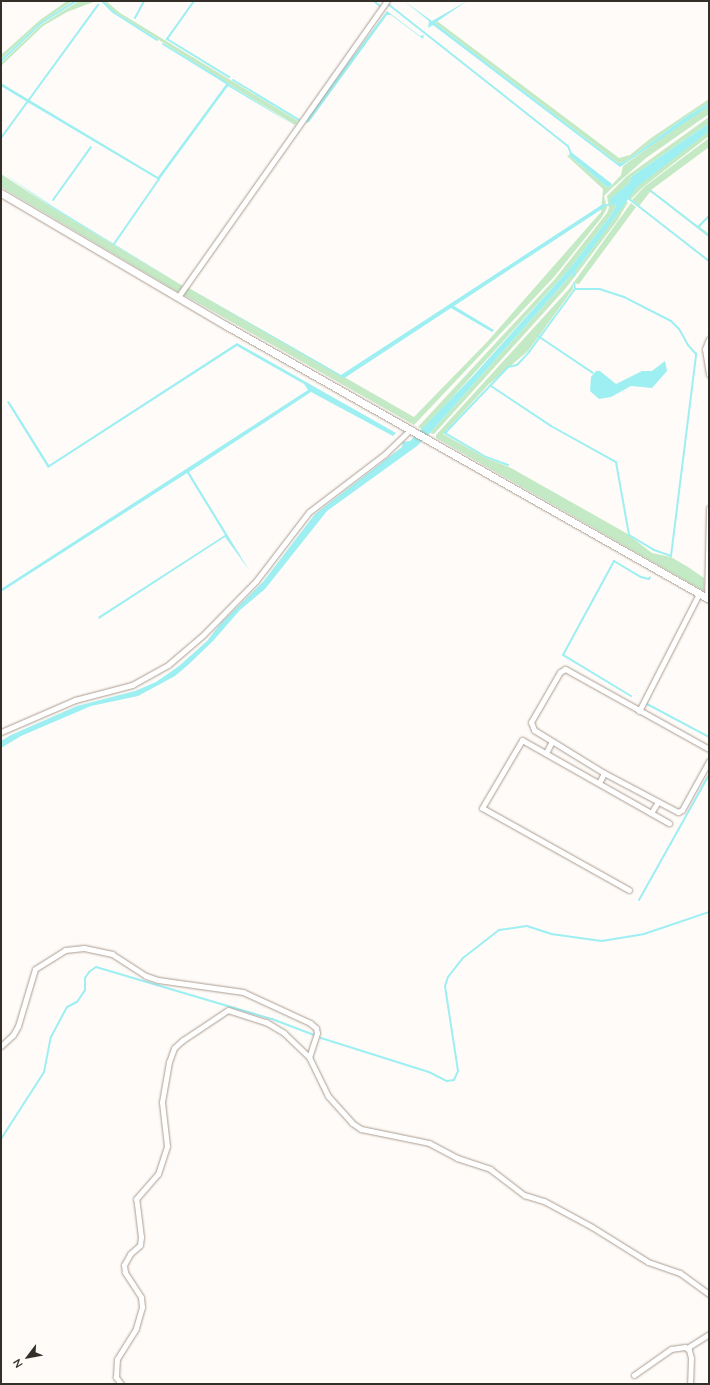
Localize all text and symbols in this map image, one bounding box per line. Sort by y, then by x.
north arrow [8,1337,48,1377]
text: N [10,1356,26,1371]

